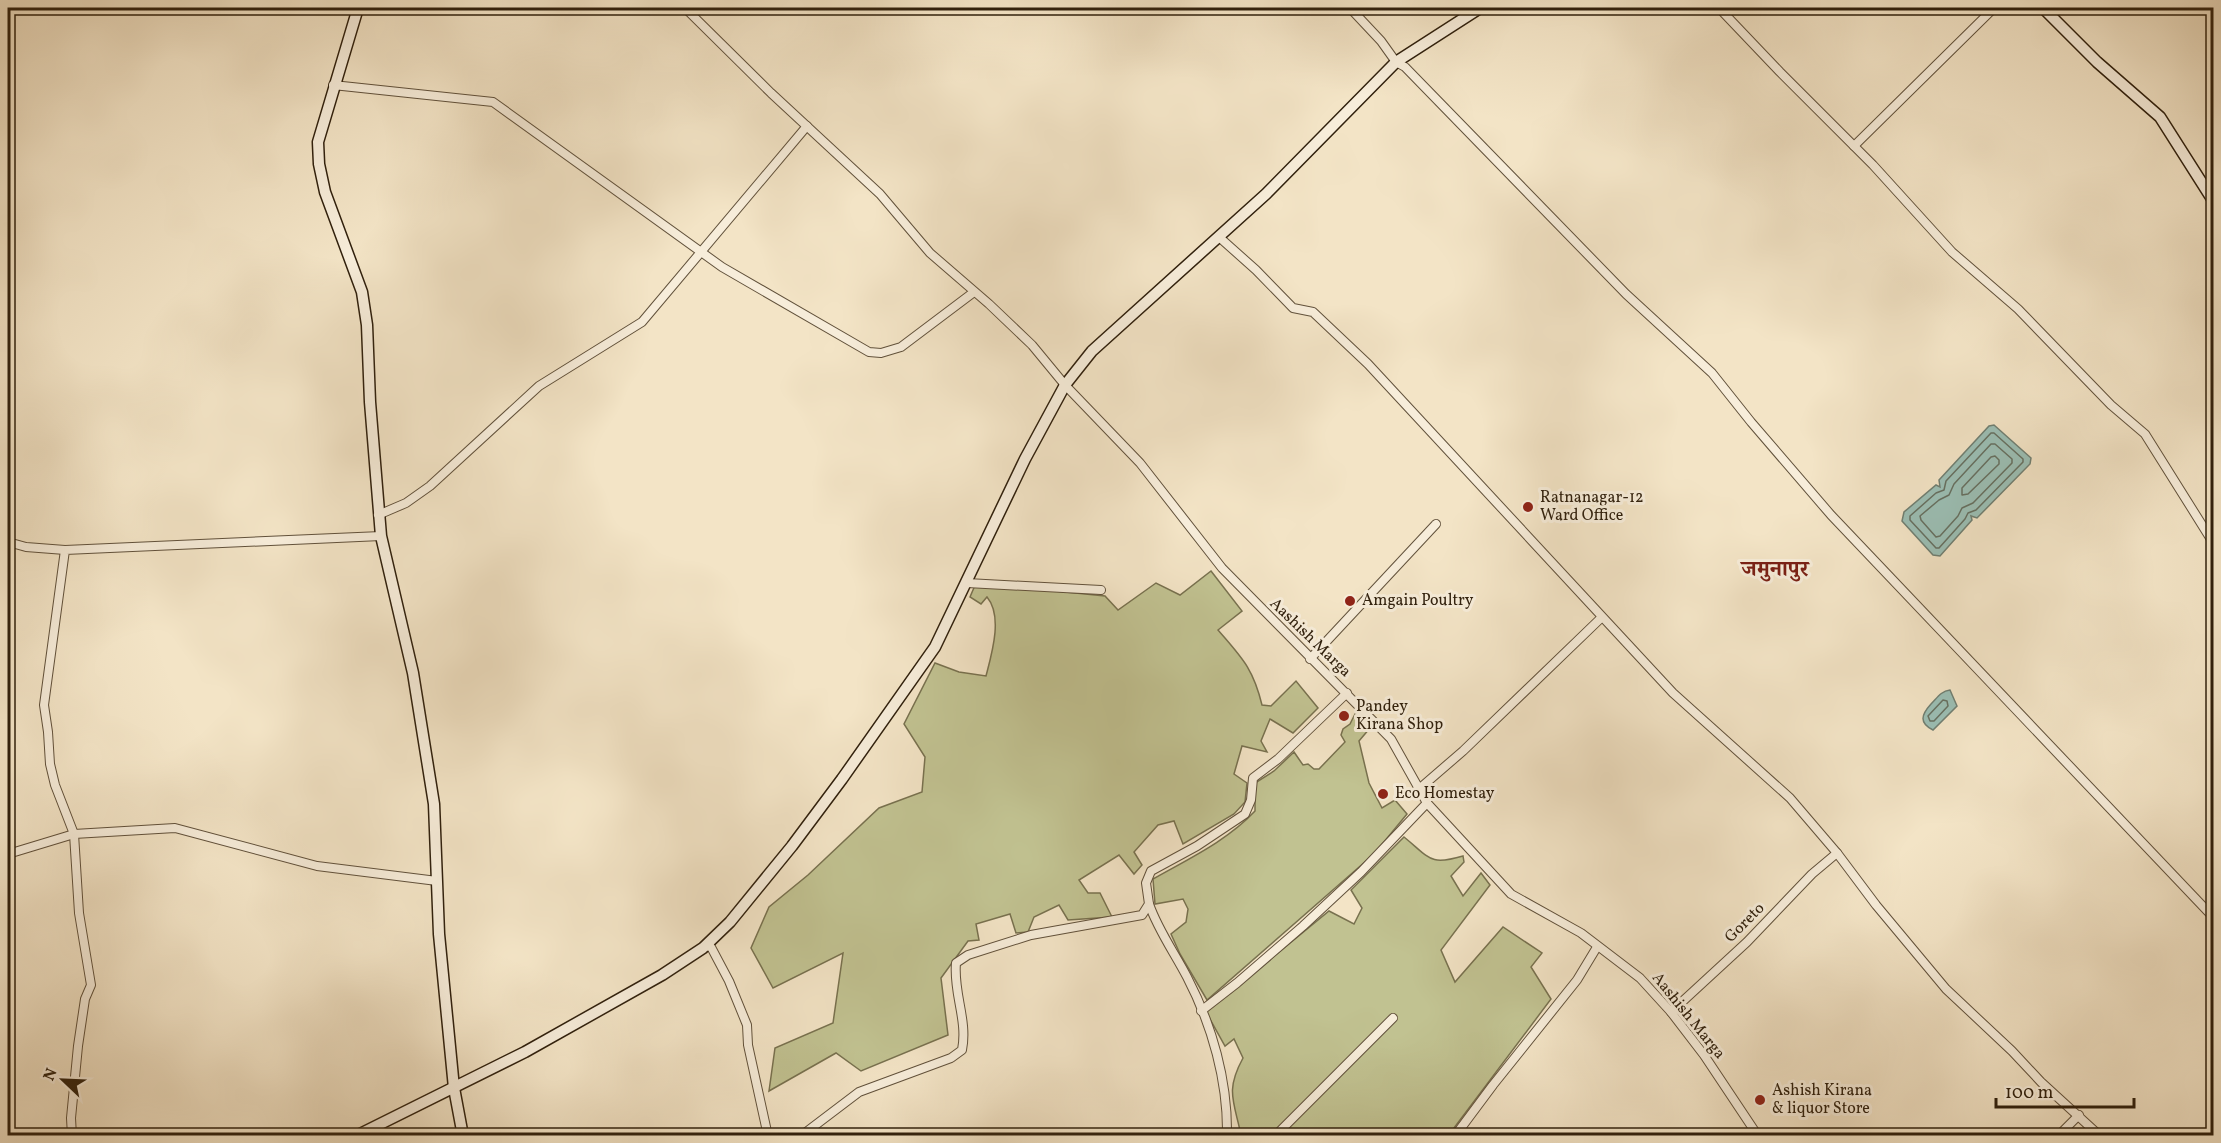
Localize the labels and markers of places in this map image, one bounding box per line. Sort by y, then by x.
place label: Ratnanagar-12 Ward Office [1540,487,1644,527]
marker: Ratnanagar-12 Ward Office [1521,500,1535,514]
place label: Amgain Poultry [1362,590,1474,612]
marker: Amgain Poultry [1343,594,1357,608]
place label: Pandey Kirana Shop [1356,696,1443,736]
marker: Pandey Kirana Shop [1337,709,1351,723]
place label: Eco Homestay [1395,783,1495,805]
marker: Eco Homestay [1376,787,1390,801]
place label: Ashish Kirana & liquor Store [1772,1080,1872,1120]
marker: Ashish Kirana & liquor Store [1753,1093,1767,1107]

